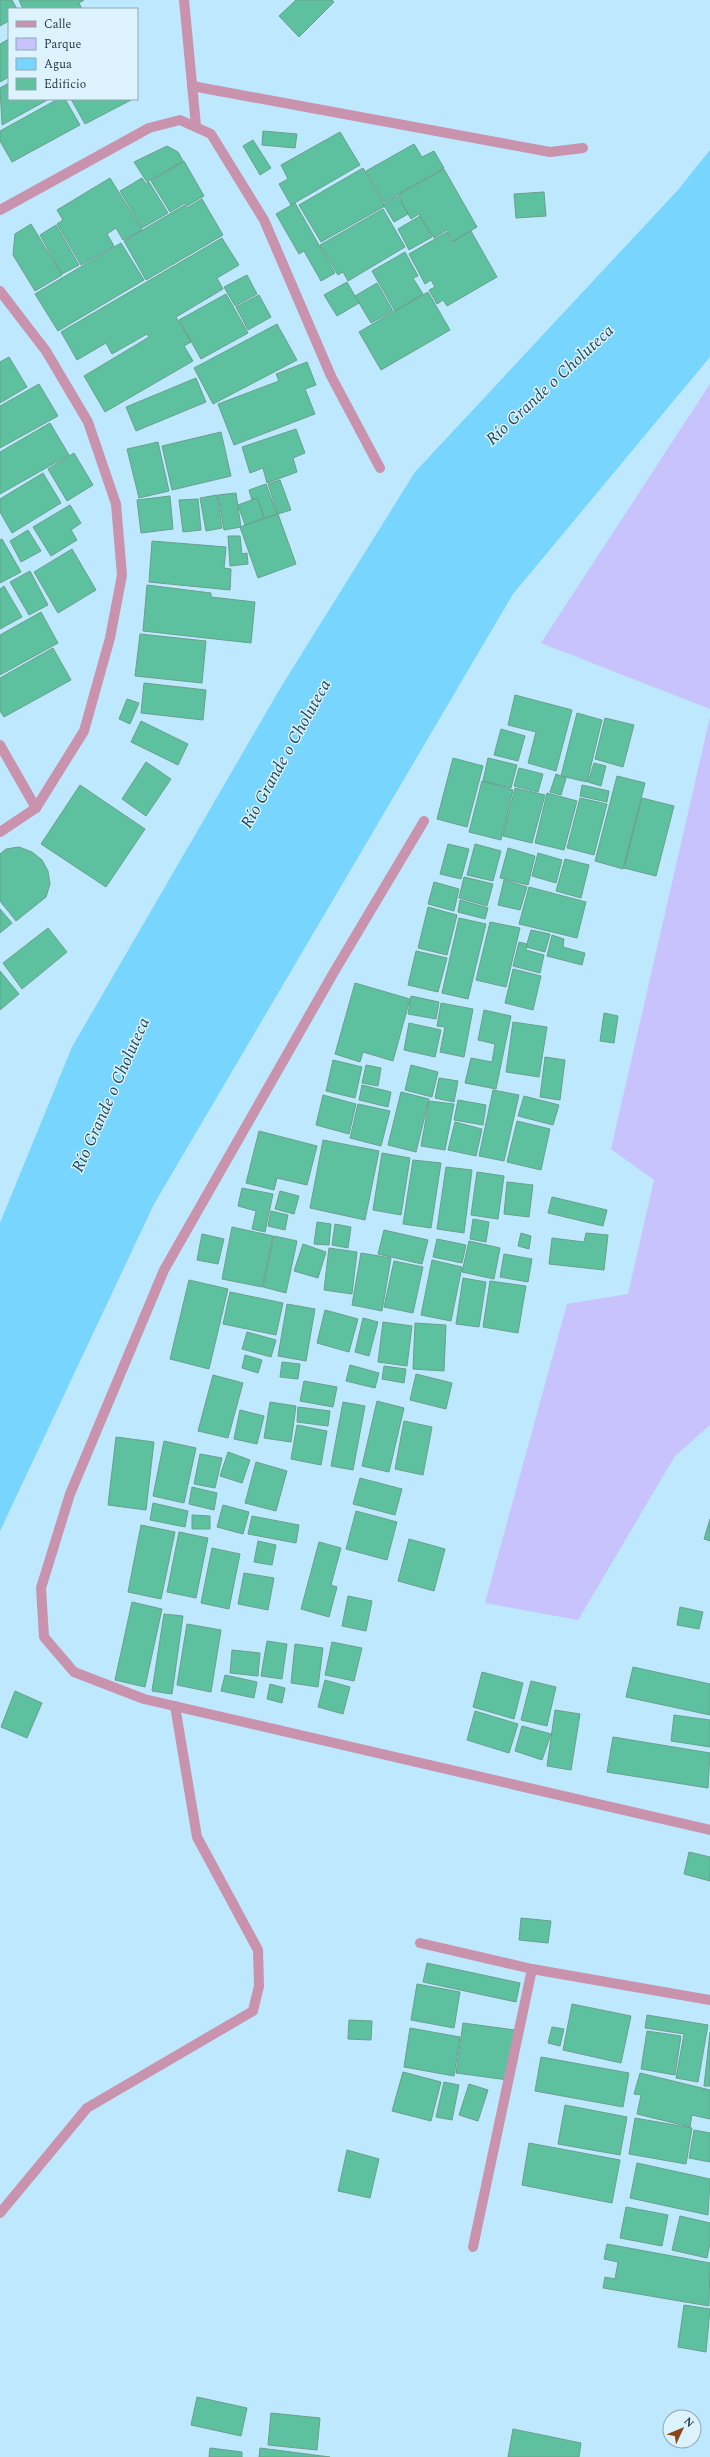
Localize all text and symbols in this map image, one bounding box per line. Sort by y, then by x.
legend [8,8,138,100]
text: Calle [44,15,72,34]
text: Parque [44,35,81,54]
text: Agua [44,55,72,74]
text: Edificio [44,75,86,94]
water label: Río Grande o Choluteca [480,318,620,451]
water label: Río Grande o Choluteca [234,674,338,833]
water label: Río Grande o Choluteca [65,1013,157,1177]
north arrow [662,2409,702,2449]
text: N [680,2413,698,2432]

